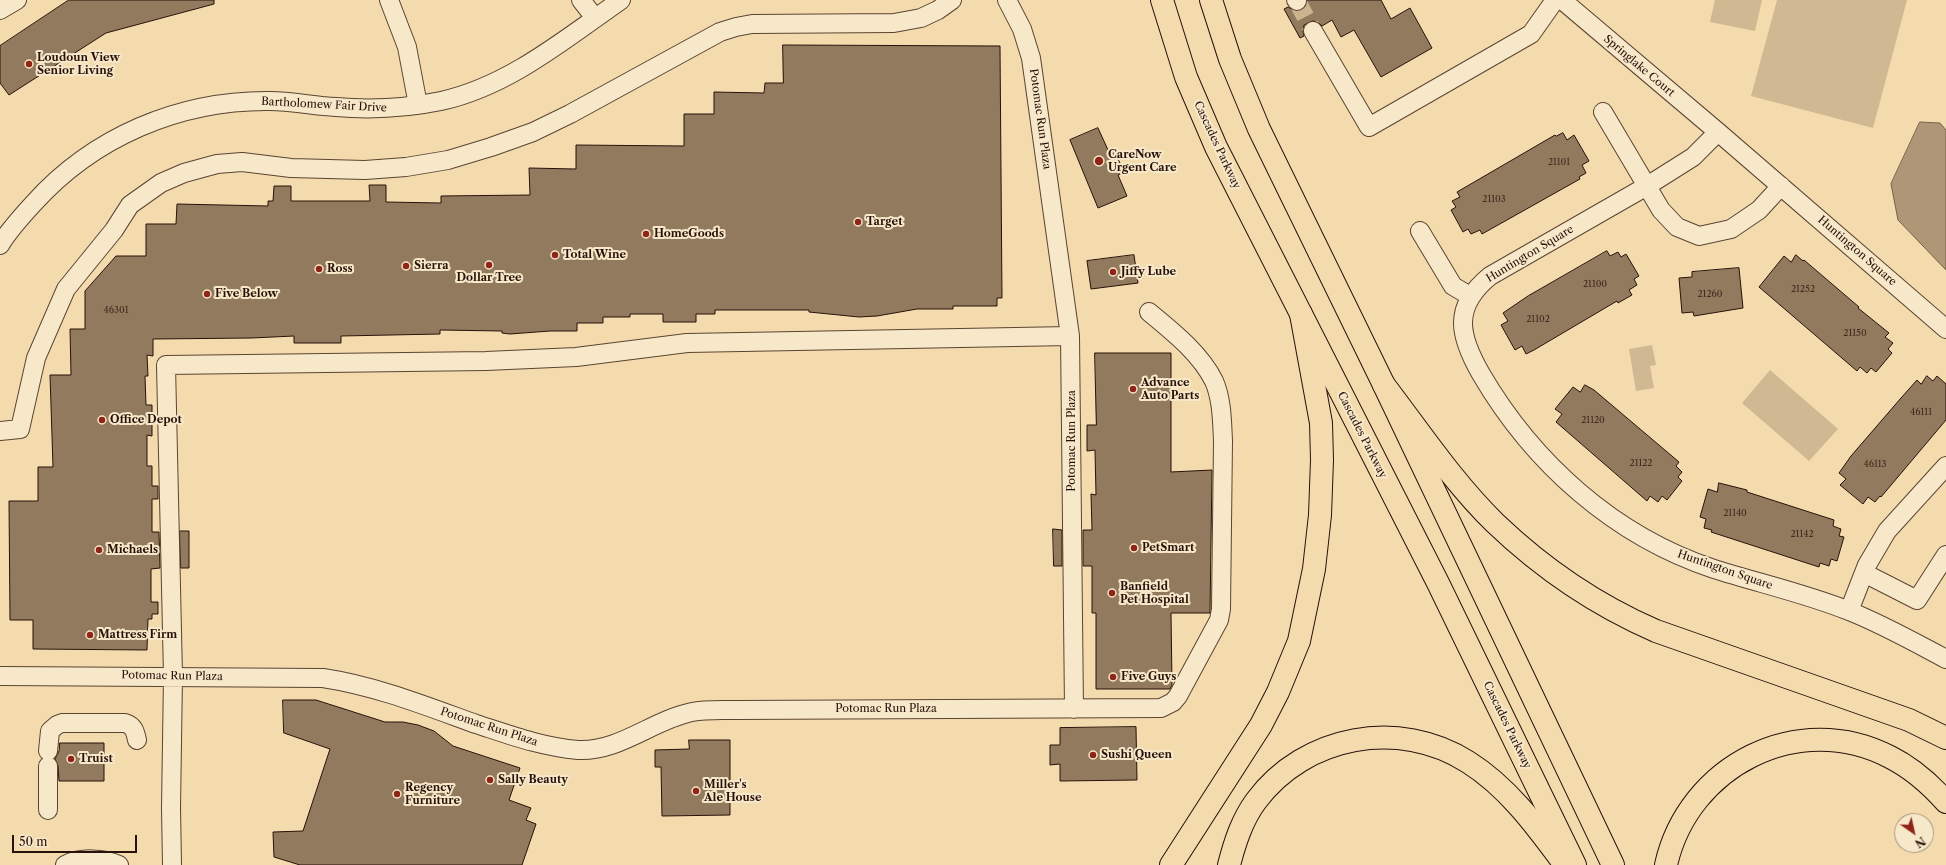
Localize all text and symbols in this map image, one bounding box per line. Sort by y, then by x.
street label: Springlake Court [1601,32,1677,100]
place label: Loudoun View Senior Living [37,51,120,77]
marker: Loudoun View Senior Living [24,59,34,69]
street label: Potomac Run Plaza [1026,68,1054,170]
street label: Bartholomew Fair Drive [261,95,387,115]
street label: Cascades Parkway [1191,99,1243,191]
place label: CareNow Urgent Care [1108,148,1177,174]
marker: CareNow Urgent Care [1093,155,1105,167]
house number: 21101 [1548,157,1570,167]
house number: 21103 [1482,194,1506,204]
street label: Huntington Square [1815,213,1899,289]
place label: Target [866,215,903,229]
marker: Target [853,217,863,227]
street label: Huntington Square [1484,223,1576,285]
place label: HomeGoods [654,227,724,241]
marker: HomeGoods [641,229,651,239]
place label: Total Wine [563,248,626,262]
marker: Total Wine [550,250,560,260]
place label: Sierra [414,259,449,273]
marker: Dollar Tree [484,260,494,270]
marker: Sierra [401,261,411,271]
place label: Ross [327,262,353,276]
marker: Ross [314,264,324,274]
place label: Jiffy Lube [1121,265,1176,279]
marker: Jiffy Lube [1108,267,1118,277]
place label: Dollar Tree [456,271,522,285]
house number: 21100 [1583,279,1607,289]
house number: 21252 [1791,284,1815,294]
place label: Five Below [215,287,278,301]
marker: Five Below [202,289,212,299]
house number: 21260 [1697,289,1723,299]
house number: 46301 [104,305,128,315]
house number: 21102 [1526,314,1550,324]
house number: 21150 [1843,328,1867,338]
place label: Advance Auto Parts [1141,376,1199,402]
marker: Advance Auto Parts [1128,384,1138,394]
street label: Potomac Run Plaza [1065,390,1079,492]
street label: Cascades Parkway [1334,390,1390,480]
house number: 46111 [1910,407,1932,417]
place label: Office Depot [110,413,182,427]
marker: Office Depot [97,415,107,425]
house number: 21120 [1581,415,1605,425]
house number: 21122 [1629,458,1653,468]
house number: 46113 [1864,459,1886,469]
house number: 21140 [1723,508,1747,518]
house number: 21142 [1790,529,1814,539]
place label: PetSmart [1142,541,1194,555]
place label: Michaels [107,543,158,557]
marker: PetSmart [1129,543,1139,553]
marker: Michaels [94,545,104,555]
street label: Huntington Square [1676,548,1774,592]
place label: Banfield Pet Hospital [1120,580,1189,606]
marker: Banfield Pet Hospital [1107,588,1117,598]
place label: Mattress Firm [98,628,177,642]
marker: Mattress Firm [85,630,95,640]
street label: Potomac Run Plaza [121,669,223,683]
place label: Five Guys [1121,670,1176,684]
marker: Five Guys [1108,672,1118,682]
street label: Cascades Parkway [1480,679,1534,771]
street label: Potomac Run Plaza [835,702,937,716]
street label: Potomac Run Plaza [439,705,539,749]
place label: Sushi Queen [1101,748,1172,762]
marker: Sushi Queen [1088,750,1098,760]
place label: Truist [79,752,113,766]
marker: Truist [66,754,76,764]
place label: Sally Beauty [498,773,568,787]
marker: Sally Beauty [485,775,495,785]
place label: Miller's Ale House [704,778,761,804]
place label: Regency Furniture [405,781,460,807]
marker: Miller's Ale House [691,786,701,796]
marker: Regency Furniture [392,789,402,799]
north arrow [1894,813,1934,853]
scale bar [14,827,139,853]
text: 50 m [19,834,48,849]
text: N [1912,834,1928,851]

